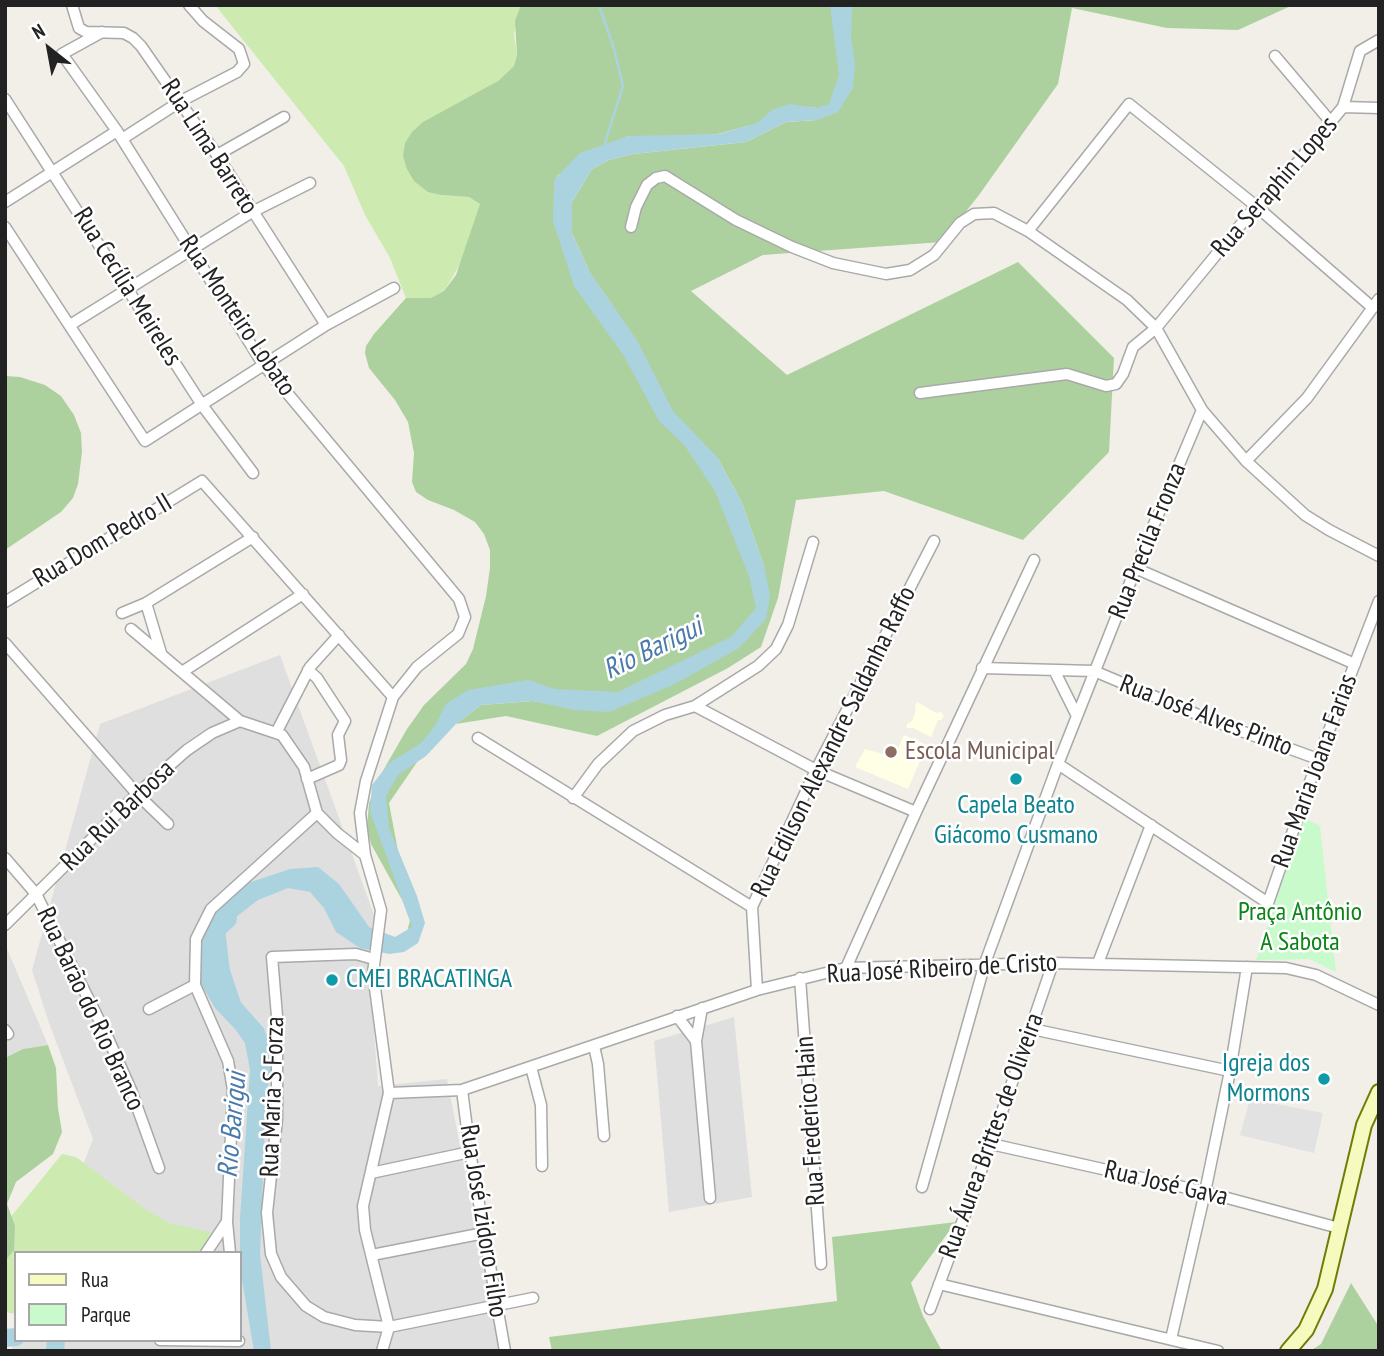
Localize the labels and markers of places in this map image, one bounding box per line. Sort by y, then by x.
place label: Escola Municipal [905,736,1055,768]
marker: Escola Municipal [883,744,899,760]
marker: Capela Beato Giácomo Cusmano [1008,771,1024,787]
place label: Capela Beato Giácomo Cusmano [934,790,1098,852]
place label: CMEI BRACATINGA [346,964,512,996]
marker: CMEI BRACATINGA [324,972,340,988]
place label: Igreja dos Mormons [1222,1048,1310,1110]
marker: Igreja dos Mormons [1316,1071,1332,1087]

